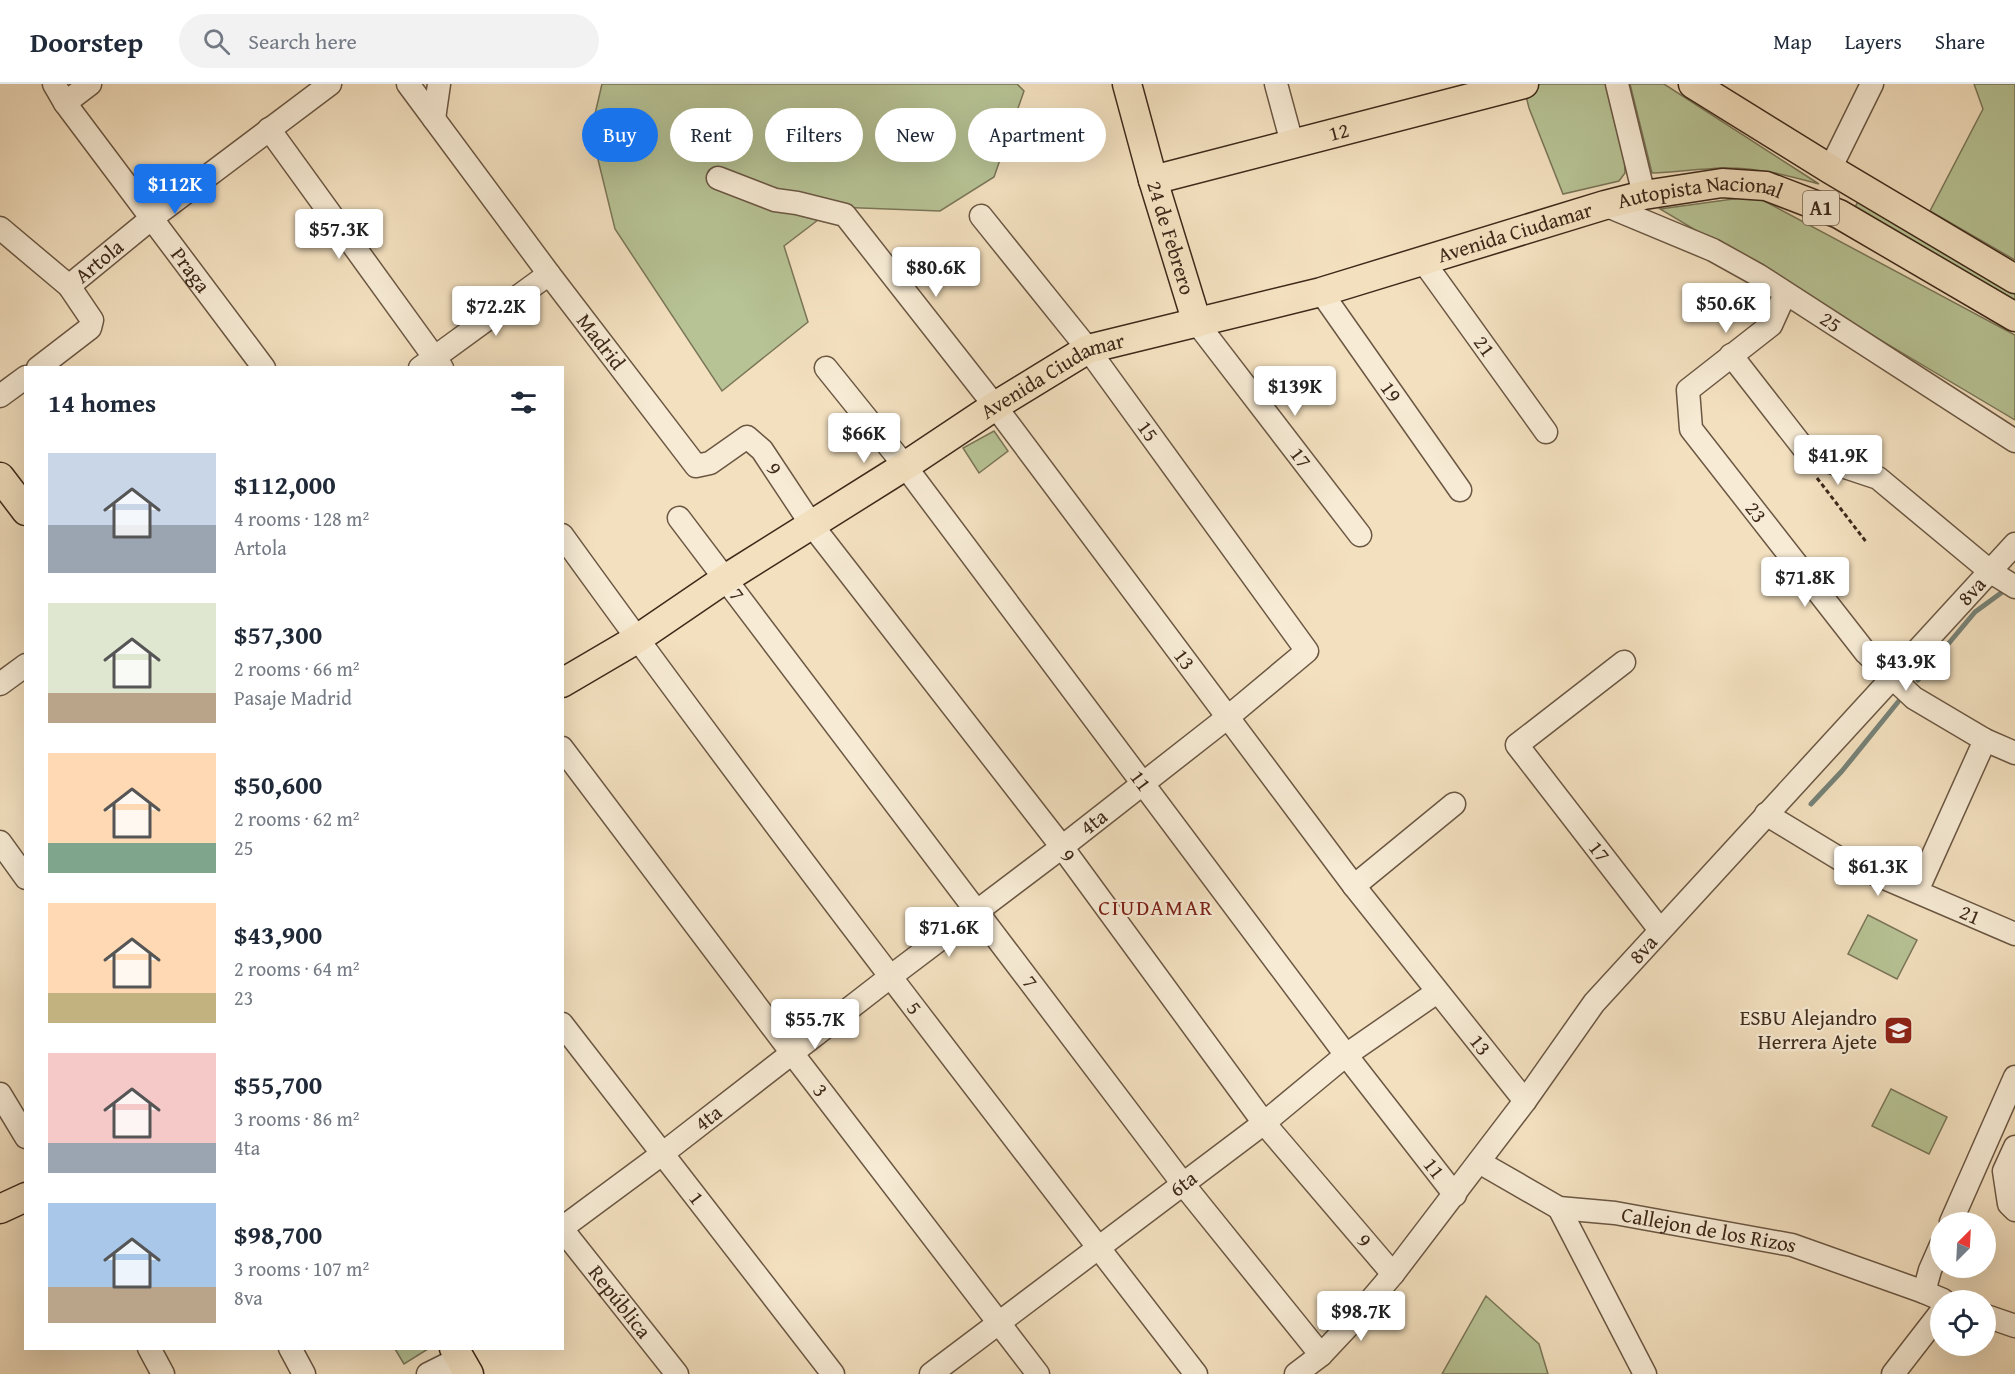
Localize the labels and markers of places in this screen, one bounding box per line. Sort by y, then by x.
pin: $112K [133,164,217,215]
pin: $57.3K [290,209,388,260]
pin: $80.6K [887,247,985,298]
pin: $50.6K [1677,283,1775,334]
pin: $72.2K [447,286,545,337]
pin: $139K [1253,366,1337,417]
pin: $66K [828,413,900,464]
pin: $41.9K [1789,435,1887,486]
pin: $71.8K [1756,557,1854,608]
pin: $43.9K [1857,641,1955,692]
pin: $61.3K [1829,846,1927,897]
pin: $71.6K [900,907,998,958]
pin: $55.7K [766,999,864,1050]
place label: ESBU Alejandro Herrera Ajete [1740,1002,1877,1057]
school or university icon: ESBU Alejandro Herrera Ajete [1882,1014,1914,1046]
pin: $98.7K [1312,1291,1410,1342]

